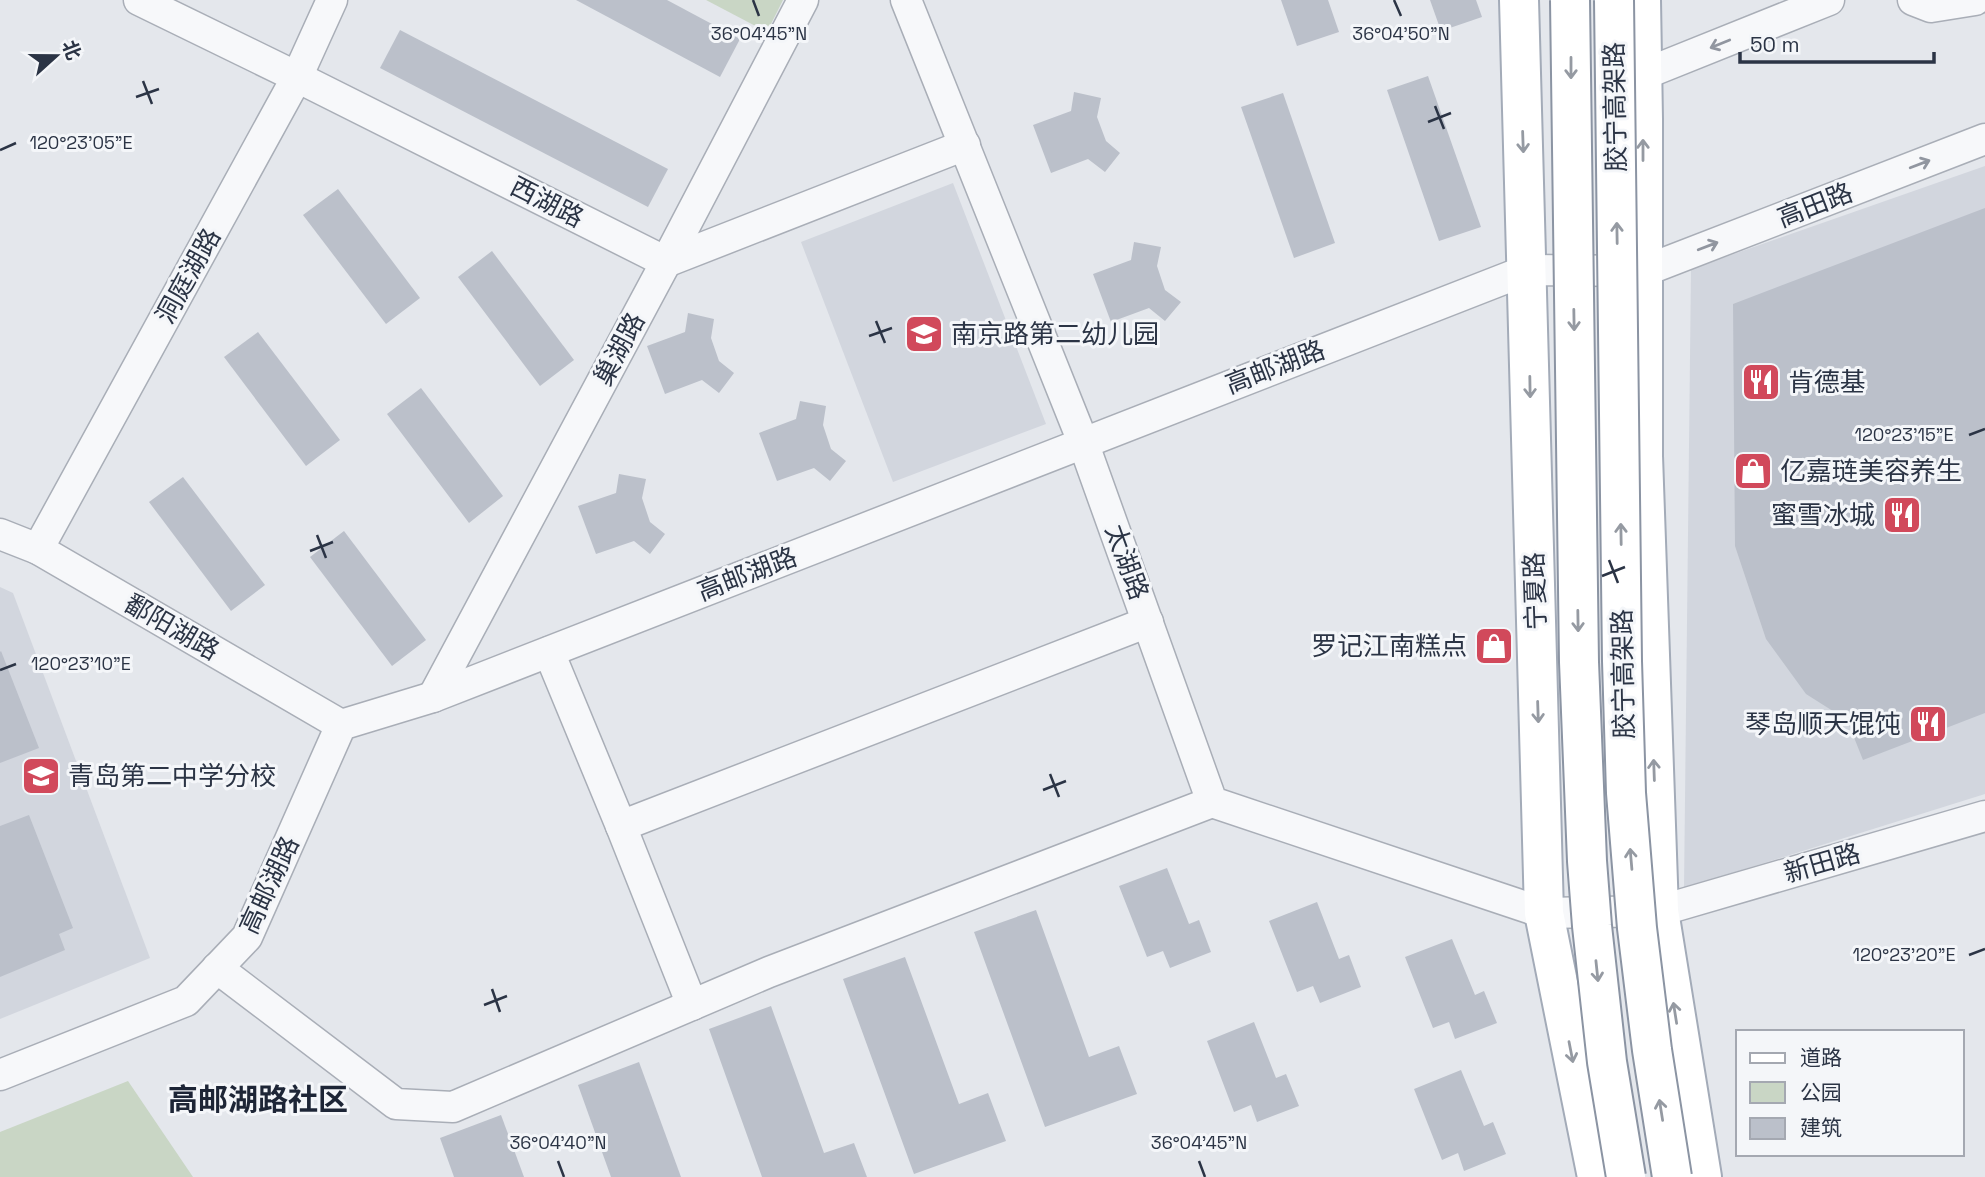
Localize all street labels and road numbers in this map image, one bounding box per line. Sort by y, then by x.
street label: 胶宁高架路 [1597,42,1633,172]
street label: 西湖路 [505,169,589,235]
street label: 高田路 [1772,175,1858,235]
street label: 洞庭湖路 [148,222,228,330]
street label: 巢湖路 [586,307,652,391]
street label: 高邮湖路 [1220,332,1330,402]
street label: 太湖路 [1098,520,1156,604]
street label: 高邮湖路 [692,539,802,609]
street label: 宁夏路 [1517,551,1553,631]
street label: 鄱阳湖路 [118,586,226,668]
street label: 胶宁高架路 [1605,609,1641,739]
street label: 高邮湖路 [232,831,306,939]
street label: 新田路 [1780,836,1864,890]

